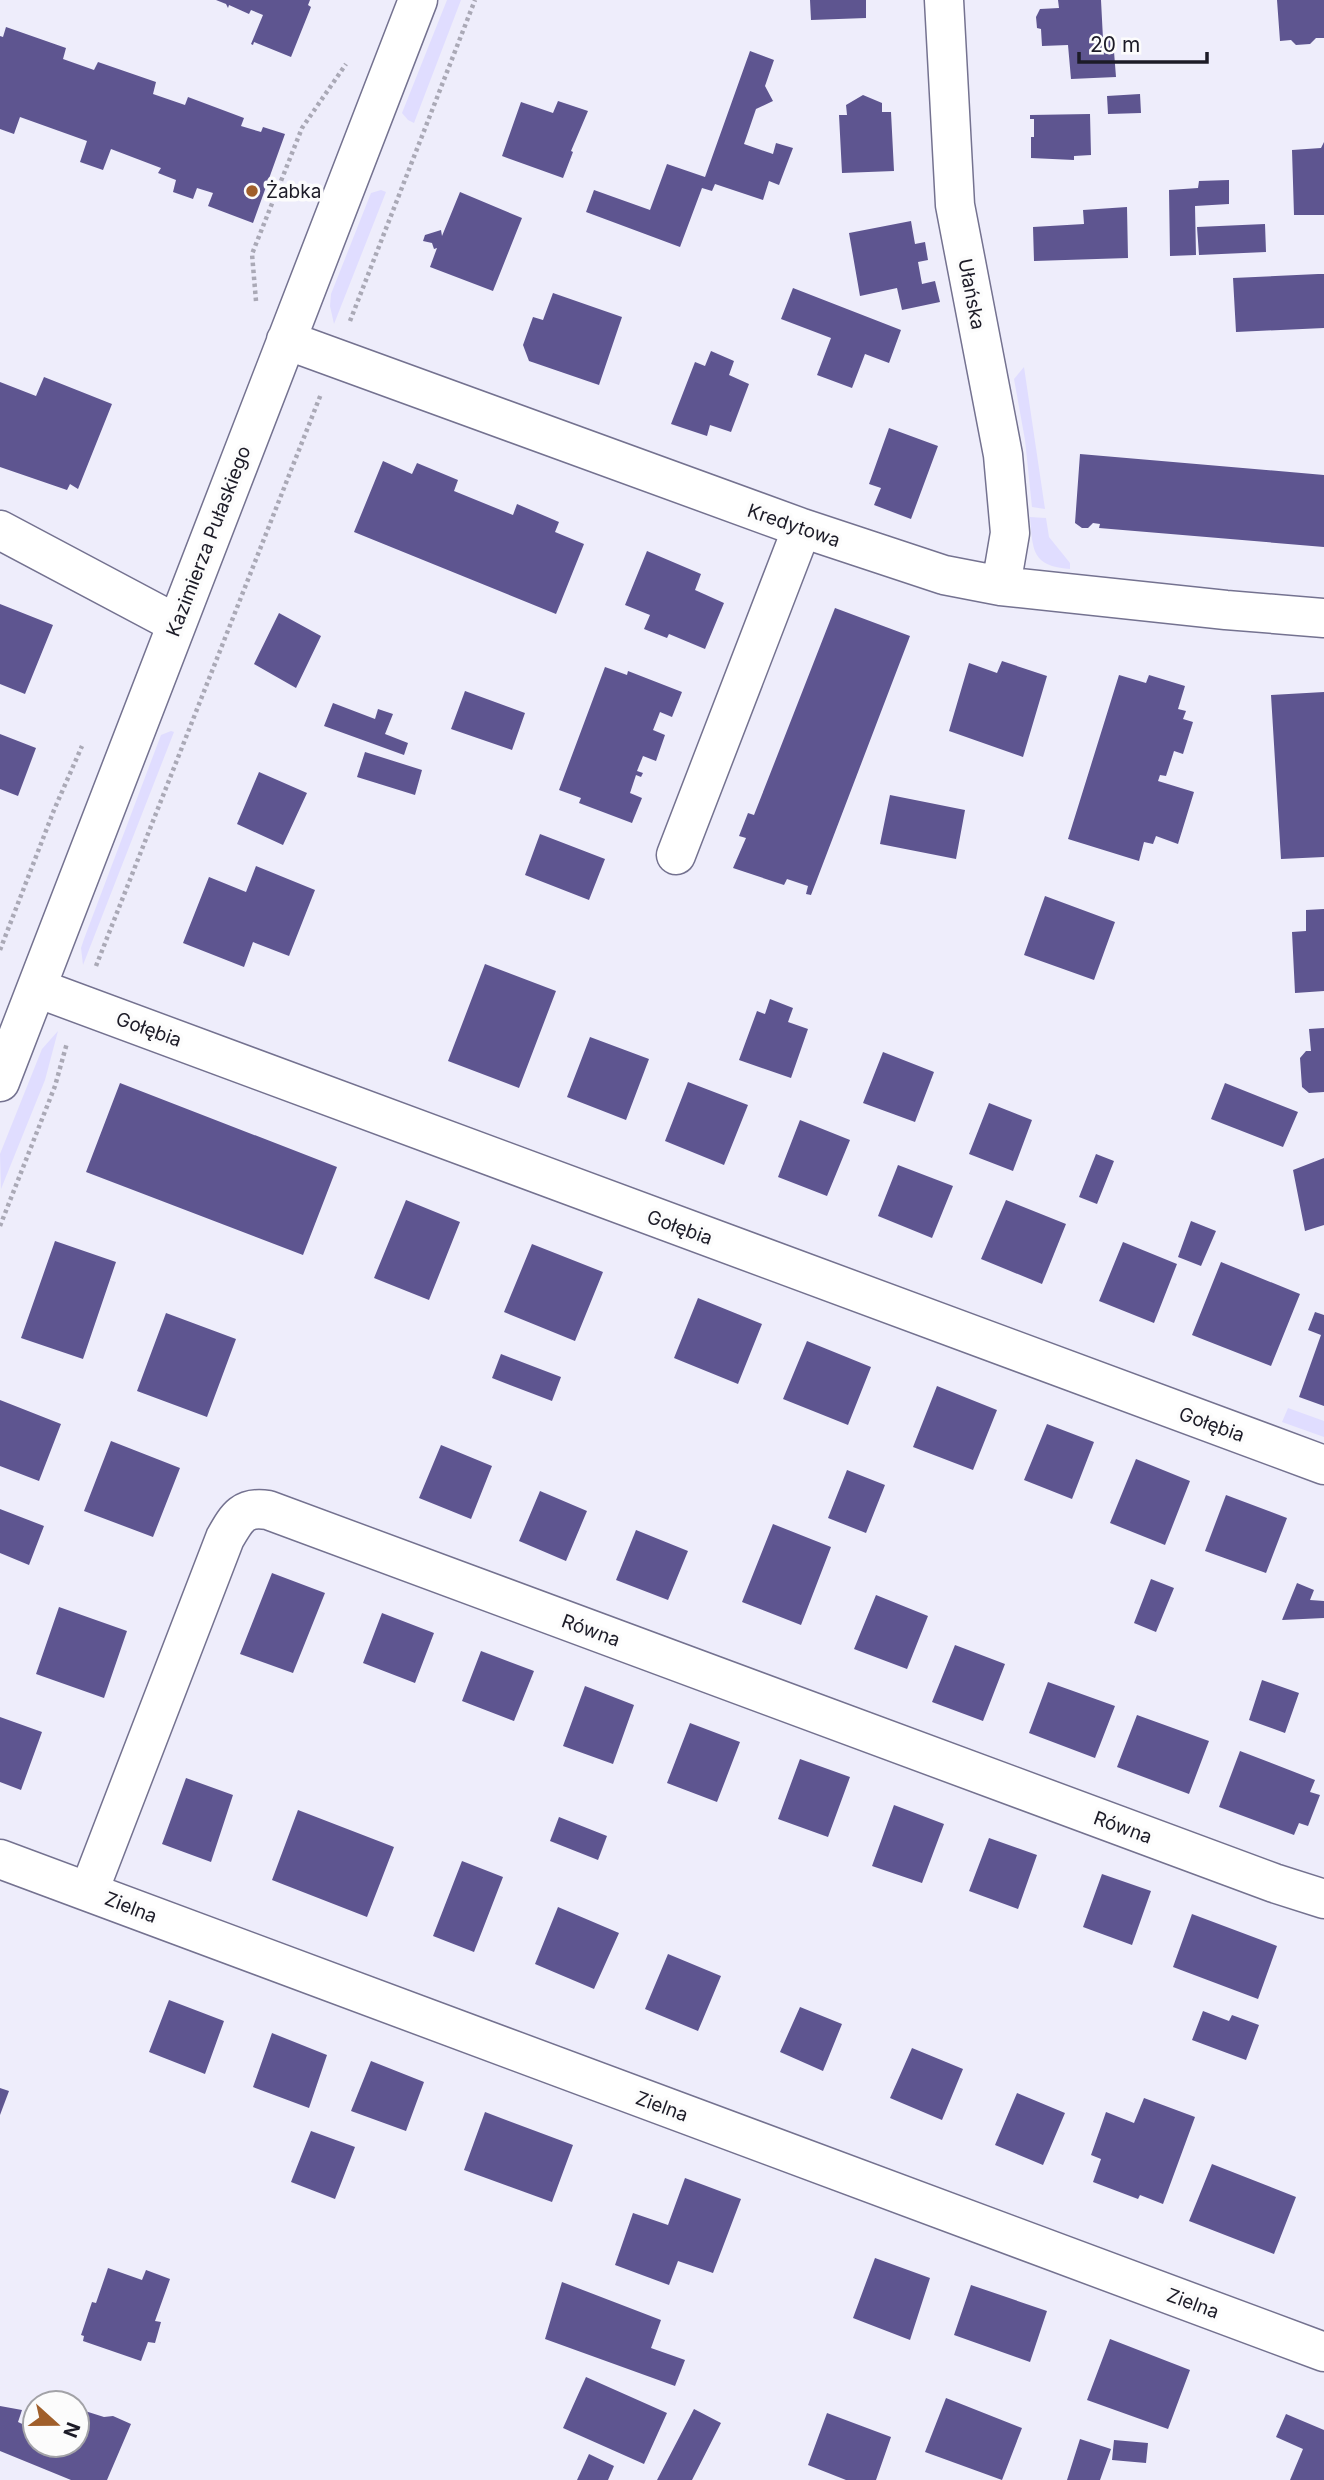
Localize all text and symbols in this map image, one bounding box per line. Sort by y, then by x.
scale bar [1079,21,1207,65]
text: 20 m [1090,32,1140,57]
place label: Żabka [266,180,321,203]
marker: Żabka [244,183,260,199]
street label: Ułańska [953,257,990,332]
street label: Kazimierza Pułaskiego [161,443,255,640]
street label: Kredytowa [744,499,843,552]
street label: Gołębia [113,1007,185,1052]
street label: Gołębia [644,1205,716,1250]
street label: Gołębia [1176,1402,1248,1447]
street label: Równa [558,1609,623,1652]
street label: Równa [1090,1806,1155,1849]
street label: Zielna [101,1887,160,1928]
street label: Zielna [632,2086,691,2127]
street label: Zielna [1163,2283,1222,2324]
north arrow [21,2389,91,2459]
text: N [58,2419,85,2441]

